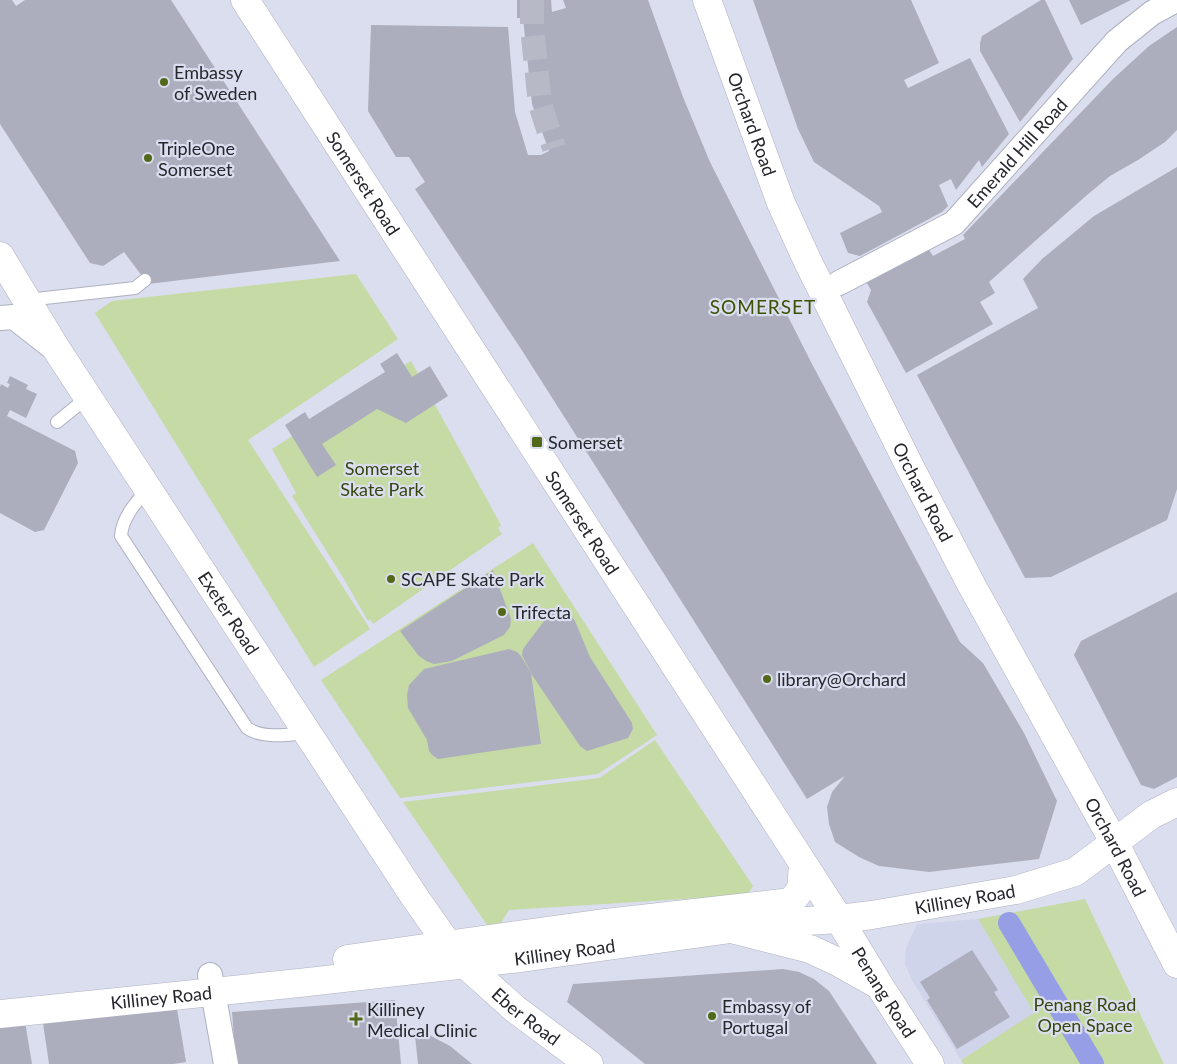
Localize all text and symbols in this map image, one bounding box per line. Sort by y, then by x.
place label: Embassy of Sweden [174,61,257,104]
street label: Orchard Road [723,69,781,179]
marker: Embassy of Sweden [158,76,170,88]
street label: Emerald Hill Road [962,93,1072,212]
street label: Somerset Road [322,127,405,239]
place label: TripleOne Somerset [158,137,235,180]
marker: TripleOne Somerset [142,152,154,164]
district label: SOMERSET [710,295,816,318]
place label: Somerset [548,431,623,453]
marker: Somerset [530,435,544,449]
street label: Orchard Road [888,438,958,545]
park label: Somerset Skate Park [340,457,424,500]
street label: Somerset Road [541,466,624,578]
street label: Exeter Road [194,567,264,659]
place label: SCAPE Skate Park [401,568,545,590]
marker: SCAPE Skate Park [385,573,397,585]
place label: Trifecta [512,601,571,623]
marker: Trifecta [496,606,508,618]
place label: library@Orchard [777,668,906,690]
marker: library@Orchard [761,673,773,685]
street label: Orchard Road [1080,794,1151,900]
street label: Killiney Road [913,879,1017,918]
street label: Killiney Road [513,934,617,970]
street label: Penang Road [847,943,921,1041]
street label: Killiney Road [109,981,213,1013]
street label: Eber Road [488,983,565,1050]
park label: Penang Road Open Space [1034,993,1136,1036]
place label: Embassy of Portugal [722,995,812,1038]
place label: Killiney Medical Clinic [367,998,478,1041]
marker: Embassy of Portugal [706,1010,718,1022]
marker: Killiney Medical Clinic [349,1012,363,1026]

